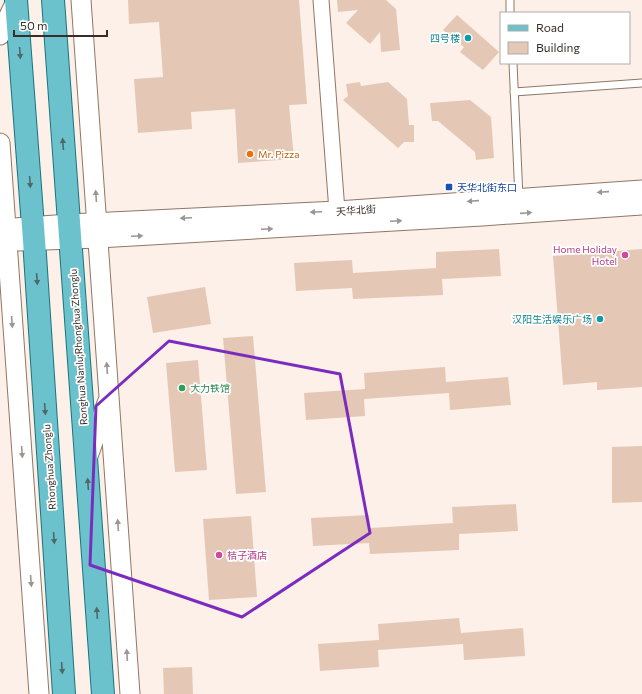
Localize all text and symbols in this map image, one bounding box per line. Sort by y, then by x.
scale bar [14,12,107,38]
legend [500,12,630,64]
text: 50 m [20,18,48,32]
text: Road [536,20,564,34]
place label: 四号楼 [430,32,460,44]
marker: 四号楼 [463,33,473,43]
text: Building [536,40,580,54]
one-way arrow [16,47,23,59]
one-way arrow [60,137,67,150]
place label: Mr. Pizza [258,148,299,160]
marker: Mr. Pizza [245,149,255,159]
one-way arrow [26,176,33,189]
place label: 天华北街东口 [457,181,517,193]
marker: 天华北街东口 [444,182,454,192]
one-way arrow [597,189,609,196]
one-way arrow [92,190,99,202]
one-way arrow [467,198,479,205]
street label: 天华北街 [336,203,376,217]
one-way arrow [309,209,322,215]
one-way arrow [520,210,532,217]
one-way arrow [180,215,192,222]
one-way arrow [390,218,402,225]
one-way arrow [261,225,273,232]
one-way arrow [131,233,143,240]
place label: Home Holiday Hotel [553,243,617,267]
marker: Home Holiday Hotel [620,250,630,260]
street label: Ronghua Nanlu;Rhonghua Zhonglu [67,268,89,426]
one-way arrow [33,273,40,285]
place label: 汉阳生活娱乐广场 [512,313,592,325]
marker: 汉阳生活娱乐广场 [595,314,605,324]
one-way arrow [9,316,16,328]
one-way arrow [104,362,111,374]
place label: 大力铁馆 [190,382,230,394]
marker: 大力铁馆 [177,383,187,393]
one-way arrow [42,403,49,415]
street label: Rhonghua Zhonglu [40,424,58,510]
one-way arrow [18,446,25,458]
one-way arrow [84,478,91,490]
one-way arrow [115,519,122,531]
one-way arrow [50,532,57,544]
place label: 桔子酒店 [227,549,267,561]
marker: 桔子酒店 [214,550,224,560]
one-way arrow [28,575,35,587]
one-way arrow [94,607,101,619]
one-way arrow [124,649,131,661]
one-way arrow [59,662,66,674]

